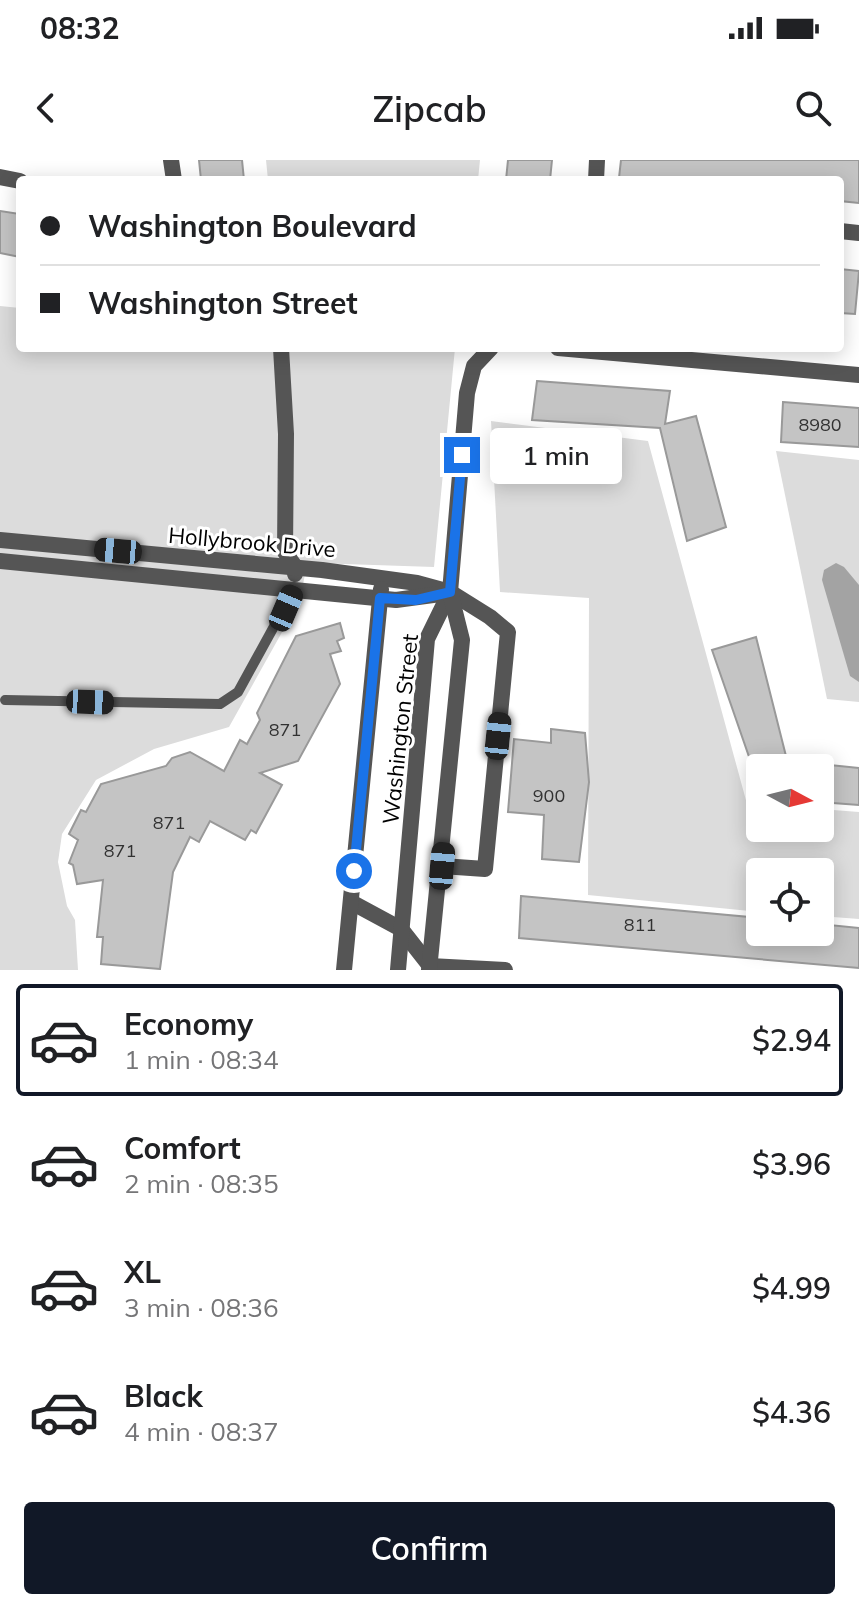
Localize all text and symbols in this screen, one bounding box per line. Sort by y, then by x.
text: 08:32 [40,9,119,47]
icon: back [24,86,68,130]
text: Zipcab [372,86,487,131]
icon: search [791,86,835,130]
text: Washington Boulevard [88,207,417,245]
text: Washington Street [88,284,358,322]
house number: 8980 [798,413,842,436]
callout: 1 min [490,427,622,483]
route end [444,437,480,473]
text: 1 min [522,439,590,472]
street label: Hollybrook Drive [167,521,337,563]
car [93,537,143,565]
car [266,581,306,635]
street label: Washington Street [376,632,424,826]
car [66,689,114,715]
car [484,711,512,761]
house number: 871 [269,718,301,741]
north arrow [746,754,834,842]
map controls [746,754,834,946]
house number: 900 [533,784,565,807]
house number: 871 [153,811,185,834]
house number: 871 [104,839,136,862]
car [428,841,456,891]
route start [336,853,372,889]
button: locate [746,858,834,946]
house number: 811 [624,913,656,936]
icon: car [28,1004,100,1076]
text: Economy [124,1005,253,1043]
text: $2.94 [752,1021,831,1059]
text: 1 min · 08:34 [124,1043,279,1076]
icon: car [28,1128,100,1200]
text: Comfort [124,1129,241,1167]
text: $3.96 [752,1145,831,1183]
text: 2 min · 08:35 [124,1167,279,1200]
icon: car [28,1252,100,1324]
text: XL [124,1253,161,1291]
text: $4.99 [752,1269,831,1307]
text: 3 min · 08:36 [124,1291,279,1324]
icon: car [28,1376,100,1448]
text: Black [124,1377,203,1415]
text: $4.36 [752,1393,831,1431]
text: 4 min · 08:37 [124,1415,279,1448]
button: Confirm [24,1502,835,1594]

